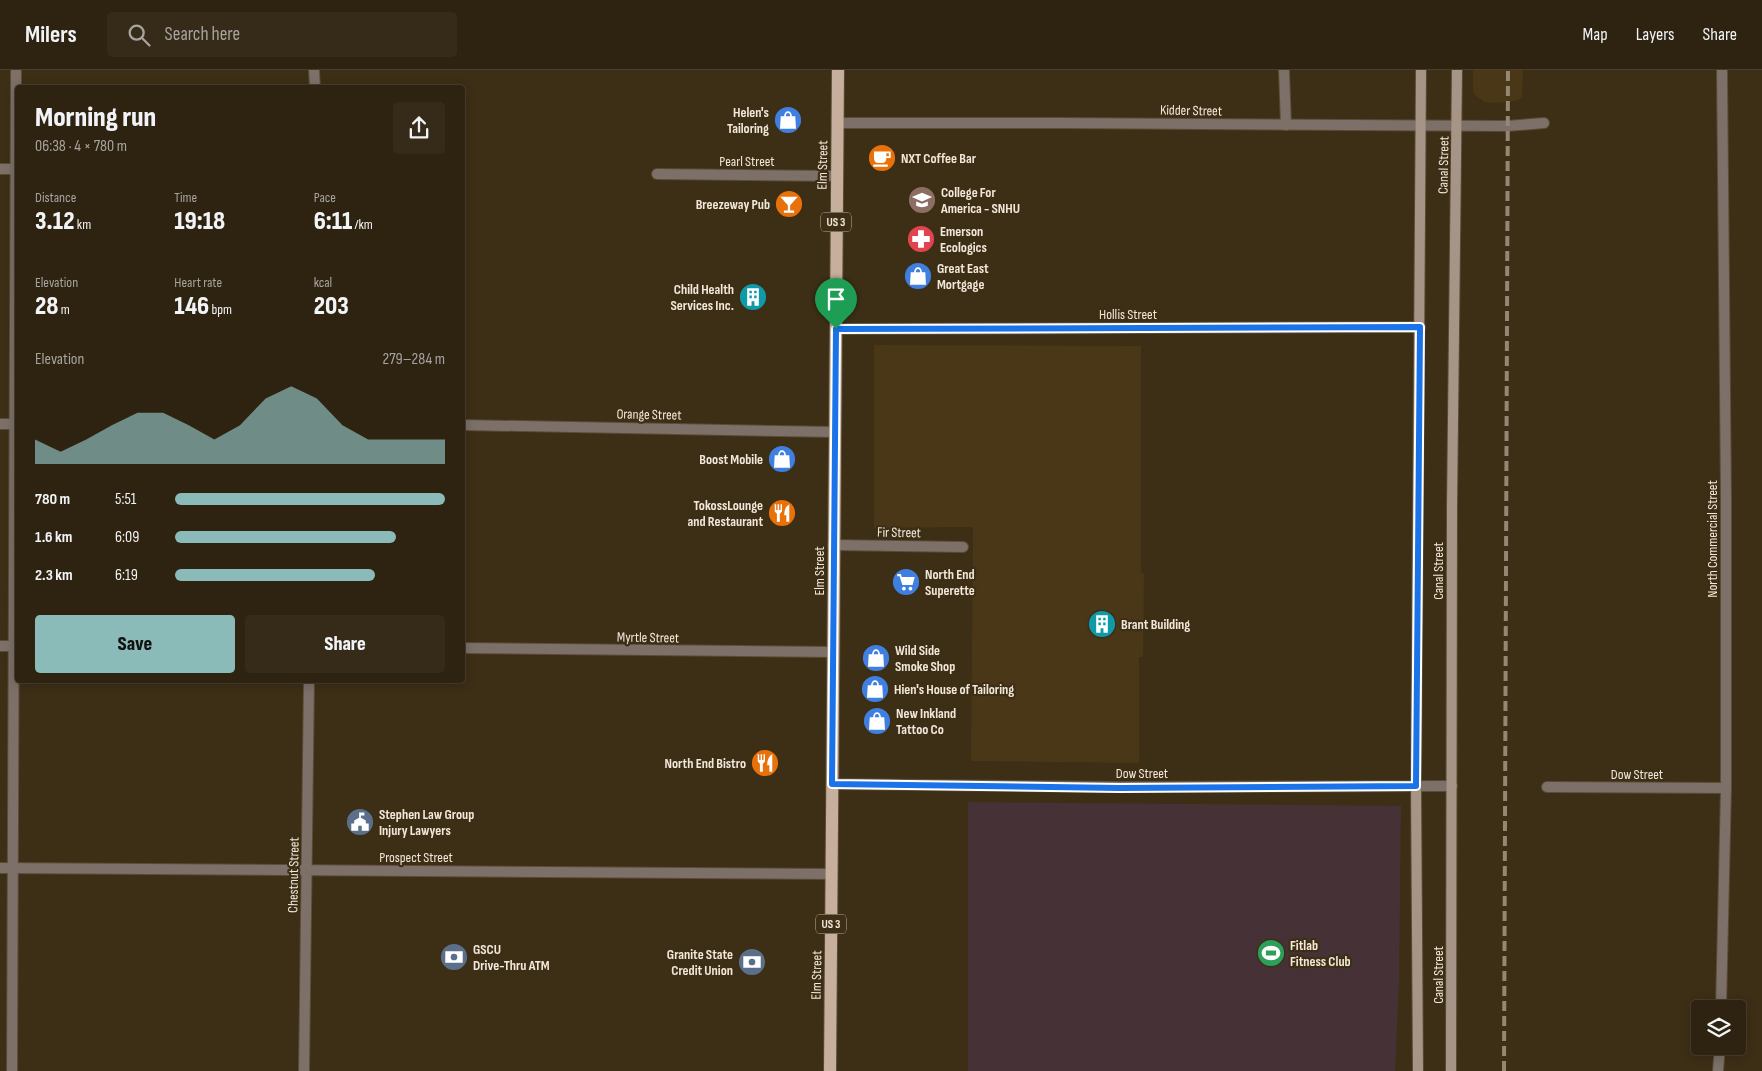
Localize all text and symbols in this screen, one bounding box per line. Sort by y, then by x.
search box [107,12,457,57]
text: Milers [25,20,77,49]
icon: search [125,21,153,49]
text: Search here [165,23,240,46]
text: Map [1583,24,1608,45]
text: Layers [1636,24,1675,45]
text: Share [1703,24,1737,45]
text: Morning run [35,101,156,134]
street label: Kidder Street [1160,101,1222,120]
button: share [393,102,445,154]
place label: Helen's Tailoring [727,104,769,137]
shop icon: Helen's Tailoring [773,105,803,135]
street label: Canal Street [1434,136,1453,194]
text: 06:38 · 4 × 780 m [35,137,127,156]
street label: Elm Street [814,140,831,190]
cafe icon: NXT Coffee Bar [867,143,897,173]
place label: NXT Coffee Bar [901,150,977,167]
street label: Pearl Street [719,153,775,170]
place label: College For America - SNHU [940,184,1020,217]
school or university icon: College For America - SNHU [907,185,937,215]
text: Distance [35,189,76,206]
text: Time [174,189,197,206]
text: Pace [314,189,336,206]
bar icon: Breezeway Pub [774,189,804,219]
place label: Breezeway Pub [696,196,770,213]
text: 3.12 [35,206,75,237]
text: 19:18 [174,206,225,237]
text: 6:11 [314,206,352,237]
road number: US 3 [821,212,851,232]
text: km [75,216,91,233]
text: /km [352,216,373,233]
place label: Emerson Ecologics [940,223,987,256]
pharmacy icon: Emerson Ecologics [906,224,936,254]
place label: Great East Mortgage [937,260,989,293]
shop icon: Great East Mortgage [903,261,933,291]
text: Elevation [35,274,78,291]
text: Heart rate [174,274,222,291]
text: kcal [314,274,332,291]
pin [815,278,857,329]
place label: Child Health Services Inc. [670,281,734,314]
building icon: Child Health Services Inc. [738,282,768,312]
icon: arrive [822,285,850,313]
text: 28 [35,291,58,322]
text: 146 [174,291,209,322]
text: 203 [314,291,349,322]
text: m [58,301,70,318]
text: bpm [209,301,232,318]
street label: Hollis Street [1099,306,1157,323]
text: Elevation [35,350,84,369]
text: 279–284 m [383,350,445,369]
street label: Orange Street [616,405,682,424]
shop icon: Boost Mobile [767,444,797,474]
place label: Boost Mobile [699,451,763,468]
street label: North Commercial Street [1704,480,1721,598]
text: 780 m [35,490,70,509]
text: 5:51 [115,490,136,509]
place label: TokossLounge and Restaurant [687,497,763,530]
restaurant icon: TokossLounge and Restaurant [767,498,797,528]
street label: Fir Street [877,524,921,541]
text: 1.6 km [35,528,72,547]
text: 6:09 [115,528,139,547]
street label: Canal Street [1430,542,1447,600]
street label: Elm Street [811,546,828,596]
text: 2.3 km [35,566,73,585]
text: 6:19 [115,566,138,585]
place label: North End Superette [925,566,975,599]
supermarket icon: North End Superette [891,567,921,597]
building icon: Brant Building [1087,609,1117,639]
button: Save [35,615,235,673]
button: Share [245,615,445,673]
place label: Brant Building [1121,616,1190,633]
street label: Myrtle Street [617,628,679,647]
place label: Wild Side Smoke Shop [895,642,955,675]
shop icon: Wild Side Smoke Shop [861,643,891,673]
shop icon: Hien's House of Tailoring [860,674,890,704]
place label: Hien's House of Tailoring [894,681,1014,698]
place label: New Inkland Tattoo Co [896,705,956,738]
shop icon: New Inkland Tattoo Co [862,706,892,736]
restaurant icon: North End Bistro [750,748,780,778]
place label: North End Bistro [665,755,746,772]
street label: Dow Street [1116,765,1168,782]
street label: Dow Street [1611,766,1663,783]
place label: Stephen Law Group Injury Lawyers [379,806,474,839]
public building icon: Stephen Law Group Injury Lawyers [345,807,375,837]
street label: Chestnut Street [284,837,303,913]
street label: Prospect Street [379,849,453,866]
road number: US 3 [816,914,846,934]
place label: Fitlab Fitness Club [1290,937,1351,970]
sports icon: Fitlab Fitness Club [1256,938,1286,968]
place label: GSCU Drive-Thru ATM [473,941,550,974]
bank icon: GSCU Drive-Thru ATM [439,942,469,972]
place label: Granite State Credit Union [667,946,733,979]
street label: Canal Street [1430,946,1447,1004]
bank icon: Granite State Credit Union [737,947,767,977]
street label: Elm Street [808,950,825,1000]
map controls [1691,1000,1746,1055]
button: layers [1691,1000,1746,1055]

